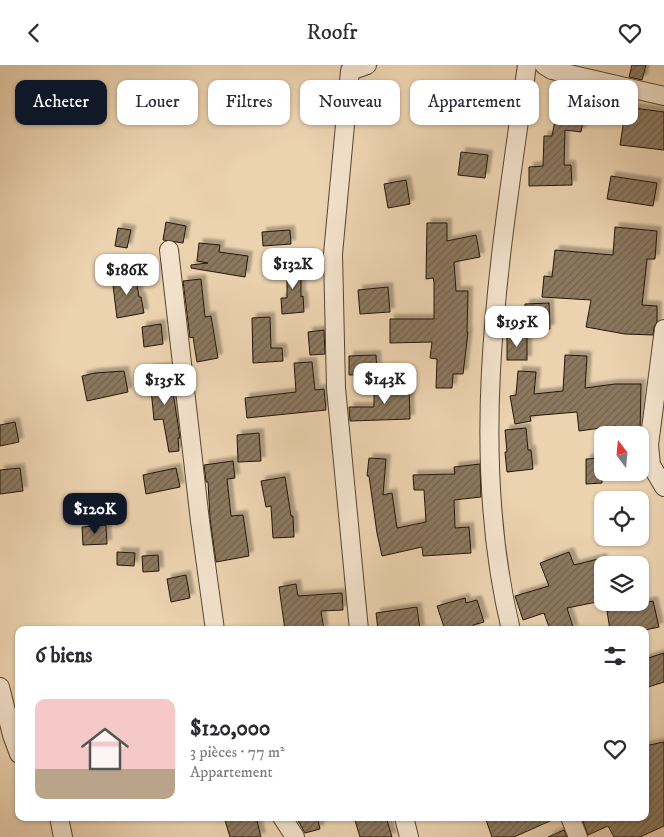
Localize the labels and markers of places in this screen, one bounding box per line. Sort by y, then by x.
pin: $132K [258,247,328,290]
pin: $186K [92,253,162,296]
pin: $195K [482,305,552,348]
pin: $135K [130,363,200,406]
pin: $143K [350,363,420,405]
pin: $120K [60,493,130,535]

